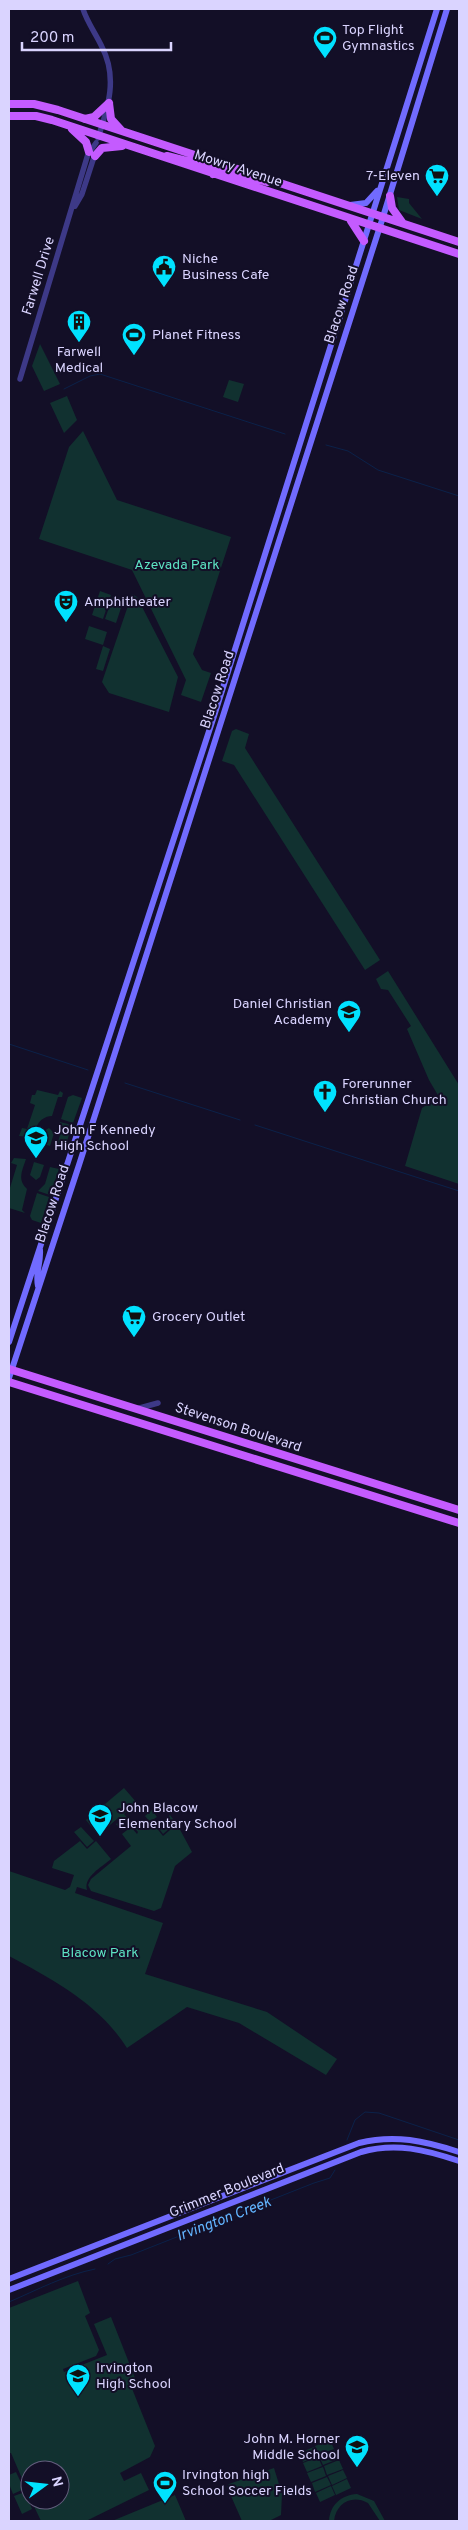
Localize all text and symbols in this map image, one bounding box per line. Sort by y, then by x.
scale bar [22,20,171,52]
place label: Top Flight Gymnastics [342,22,415,55]
sports icon: Top Flight Gymnastics [312,25,338,59]
text: 200 m [30,29,75,48]
street label: Mowry Avenue [192,147,284,191]
supermarket icon: 7-Eleven [424,163,450,197]
place label: 7-Eleven [366,168,420,185]
street label: Farwell Drive [19,235,59,317]
place label: Niche Business Cafe [182,251,269,284]
public building icon: Niche Business Cafe [151,254,177,288]
street label: Blacow Road [321,264,363,346]
building icon: Farwell Medical [66,309,92,343]
sports icon: Planet Fitness [121,322,147,356]
place label: Planet Fitness [152,327,241,344]
place label: Farwell Medical [55,344,103,377]
park label: Azevada Park [134,557,220,574]
theatre icon: Amphitheater [53,589,79,623]
place label: Amphitheater [84,594,171,611]
street label: Blacow Road [197,649,239,731]
place label: Daniel Christian Academy [233,996,332,1029]
school or university icon: Daniel Christian Academy [336,999,362,1033]
place label: Forerunner Christian Church [342,1076,447,1109]
church icon: Forerunner Christian Church [312,1079,338,1113]
place label: John F Kennedy High School [54,1122,156,1155]
school or university icon: John F Kennedy High School [23,1125,49,1159]
street label: Blacow Road [32,1163,74,1245]
supermarket icon: Grocery Outlet [121,1304,147,1338]
place label: Grocery Outlet [152,1309,245,1326]
street label: Stevenson Boulevard [173,1400,303,1456]
place label: John Blacow Elementary School [118,1800,237,1833]
school or university icon: John Blacow Elementary School [87,1803,113,1837]
park label: Blacow Park [61,1945,139,1962]
street label: Grimmer Boulevard [167,2160,287,2222]
water label: Irvington Creek [174,2193,274,2247]
place label: Irvington High School [96,2360,171,2393]
school or university icon: Irvington High School [65,2363,91,2397]
place label: John M. Horner Middle School [244,2431,341,2464]
school or university icon: John M. Horner Middle School [344,2434,370,2468]
north arrow [20,2460,70,2510]
place label: Irvington high School Soccer Fields [182,2467,312,2500]
sports icon: Irvington high School Soccer Fields [152,2470,178,2504]
text: N [47,2475,66,2489]

